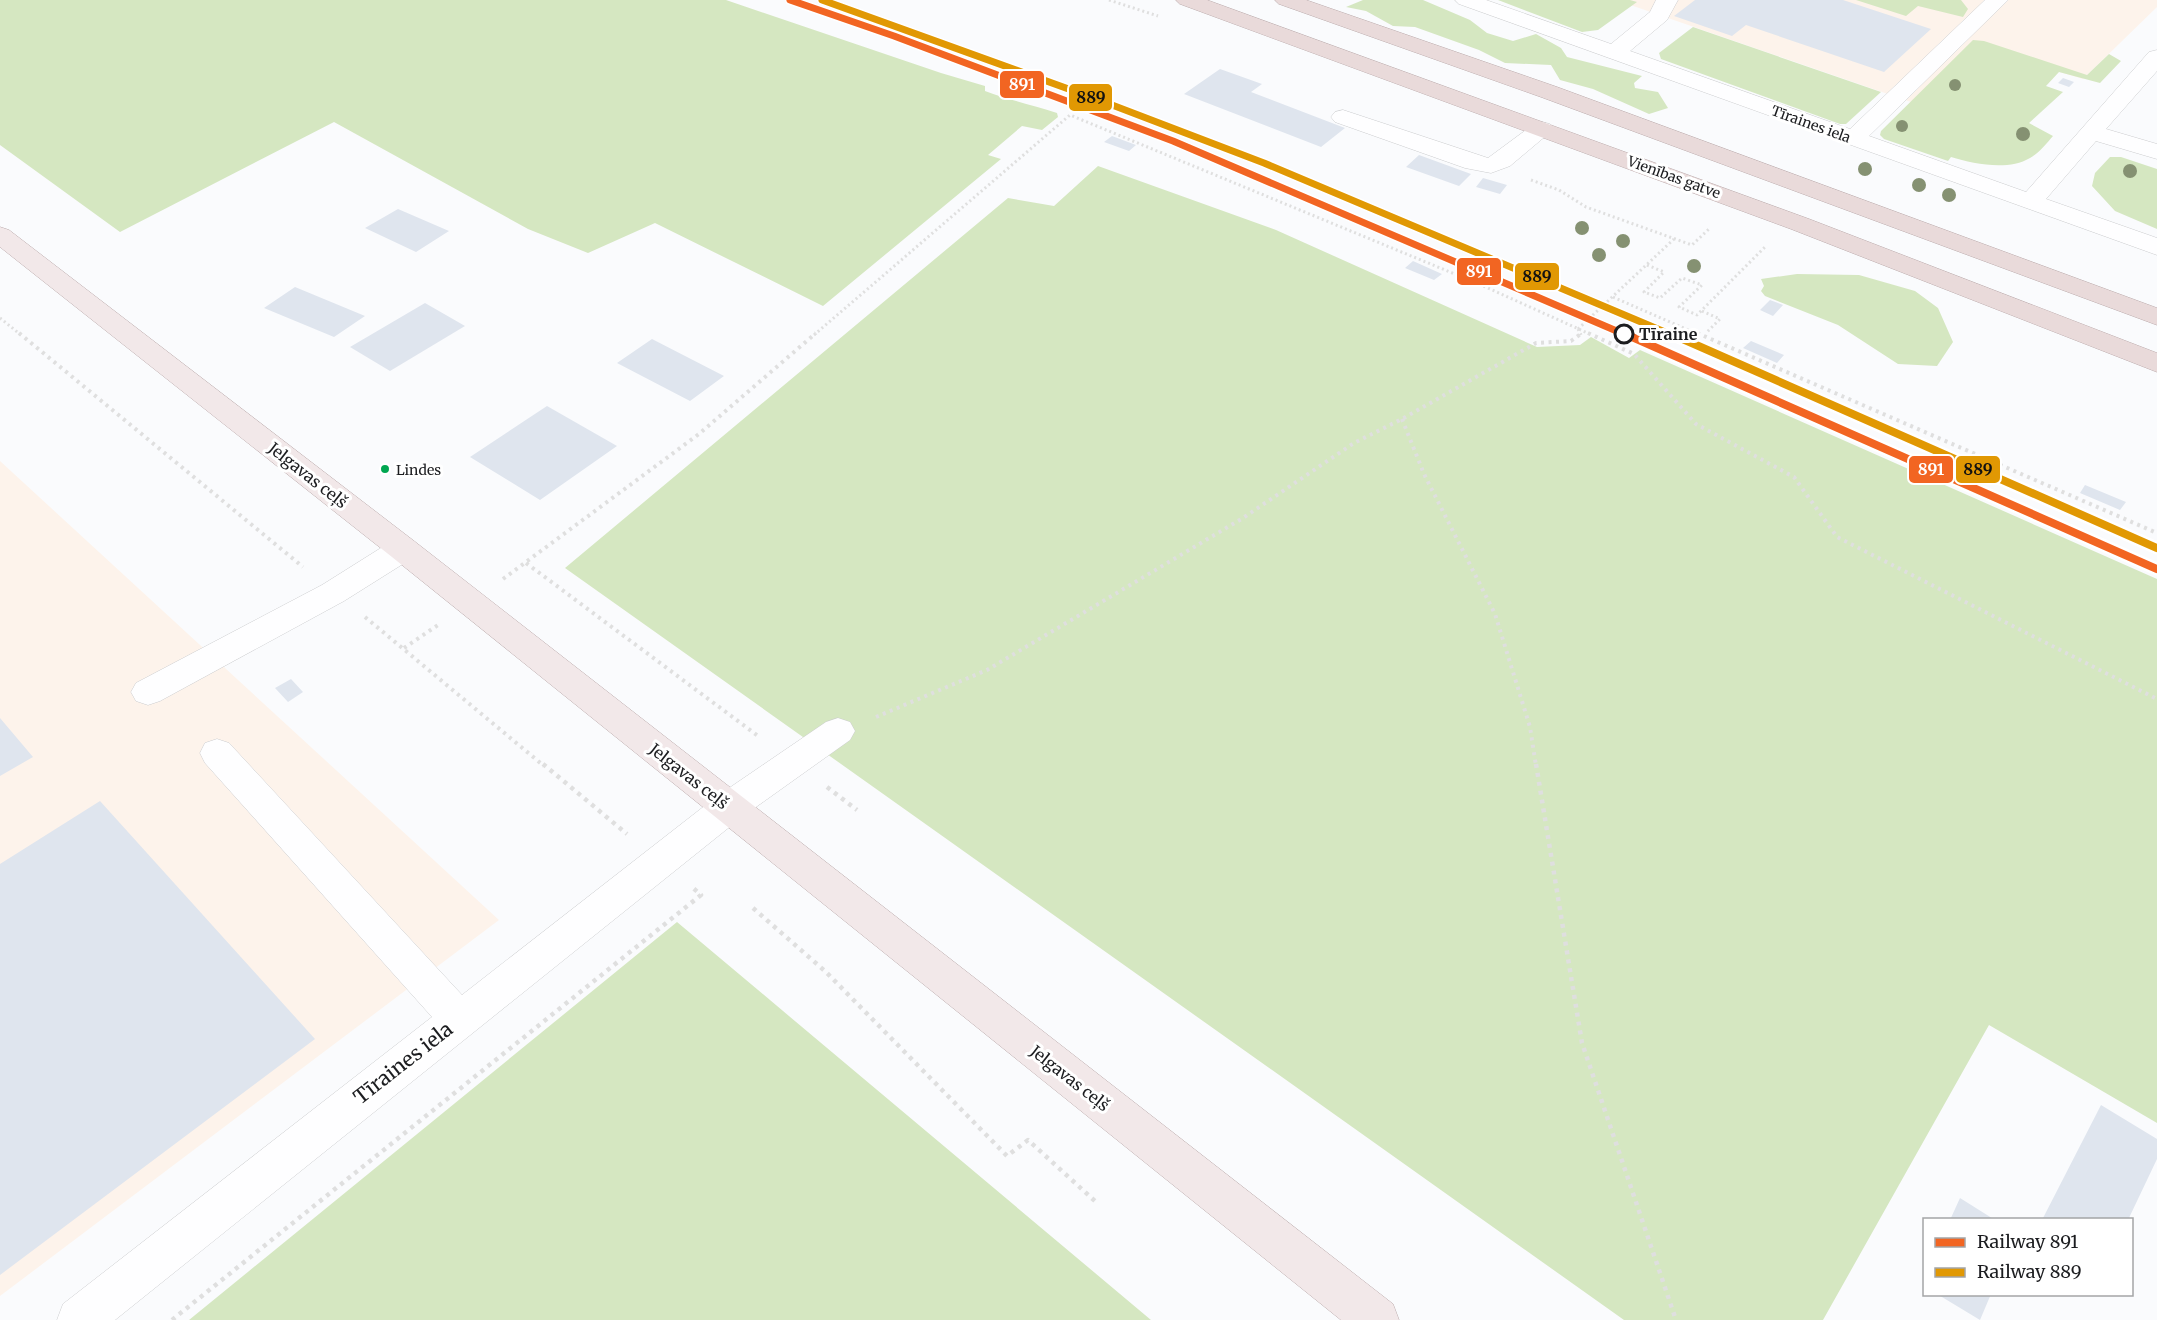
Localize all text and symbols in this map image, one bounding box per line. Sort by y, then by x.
line badge: 891 [999,70,1045,99]
text: 891 [1009,74,1036,94]
line badge: 889 [1068,83,1113,112]
text: 889 [1076,87,1106,107]
street label: Tīraines iela [1769,101,1854,147]
street label: Vienības gatve [1624,152,1723,202]
line badge: 891 [1456,257,1502,286]
text: 891 [1466,261,1493,281]
line badge: 889 [1514,262,1560,291]
text: 889 [1522,266,1552,286]
marker: Tīraine [1614,324,1634,344]
place label: Tīraine [1639,324,1698,344]
street label: Jelgavas ceļš [263,437,352,513]
line badge: 891 [1908,455,1954,484]
line badge: 889 [1955,455,2001,484]
text: 891 [1918,459,1945,479]
text: 889 [1963,459,1993,479]
place label: Lindes [396,461,441,479]
marker: Lindes [379,463,391,475]
street label: Jelgavas ceļš [644,738,733,814]
street label: Tīraines iela [348,1016,457,1109]
street label: Jelgavas ceļš [1025,1040,1114,1116]
legend [1923,1218,2133,1296]
text: Railway 891 [1977,1230,2079,1253]
text: Railway 889 [1977,1260,2082,1283]

